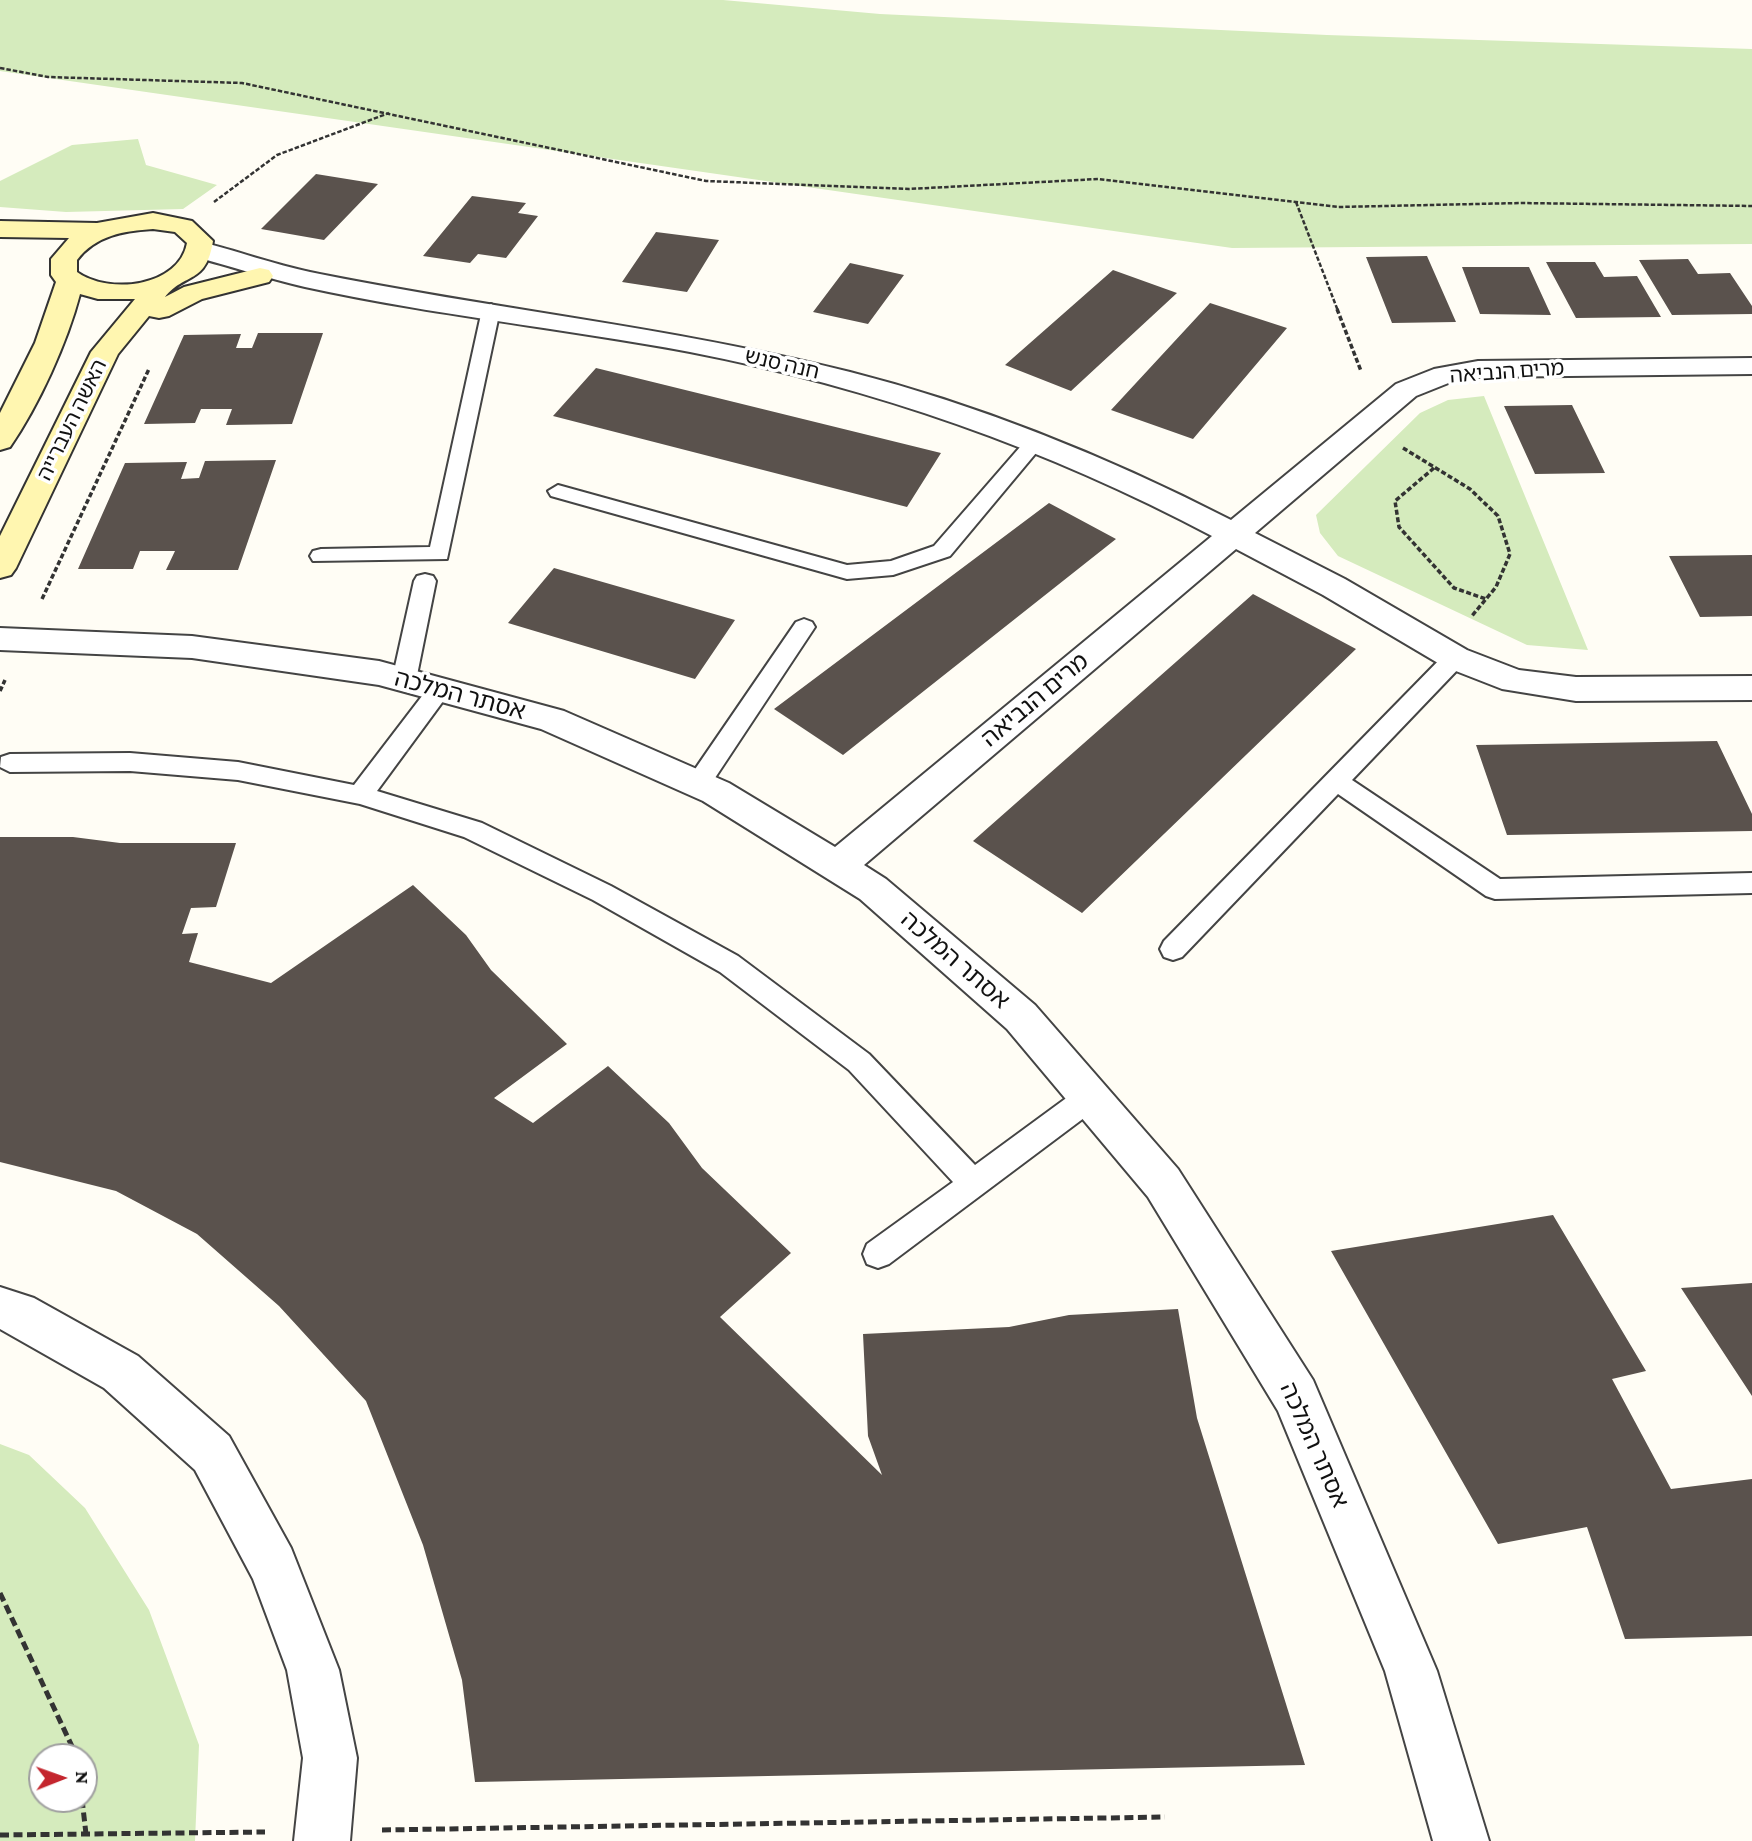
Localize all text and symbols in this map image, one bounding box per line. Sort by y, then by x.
street label: חנה סנש [742,343,822,385]
street label: האשה העברייה [32,355,112,485]
street label: מרים הנביאה [1449,355,1565,389]
street label: מרים הנביאה [976,647,1094,753]
street label: אסתר המלכה [391,664,529,726]
street label: אסתר המלכה [895,905,1015,1015]
street label: אסתר המלכה [1274,1378,1354,1512]
north arrow [28,1743,98,1813]
text: N [72,1771,93,1784]

